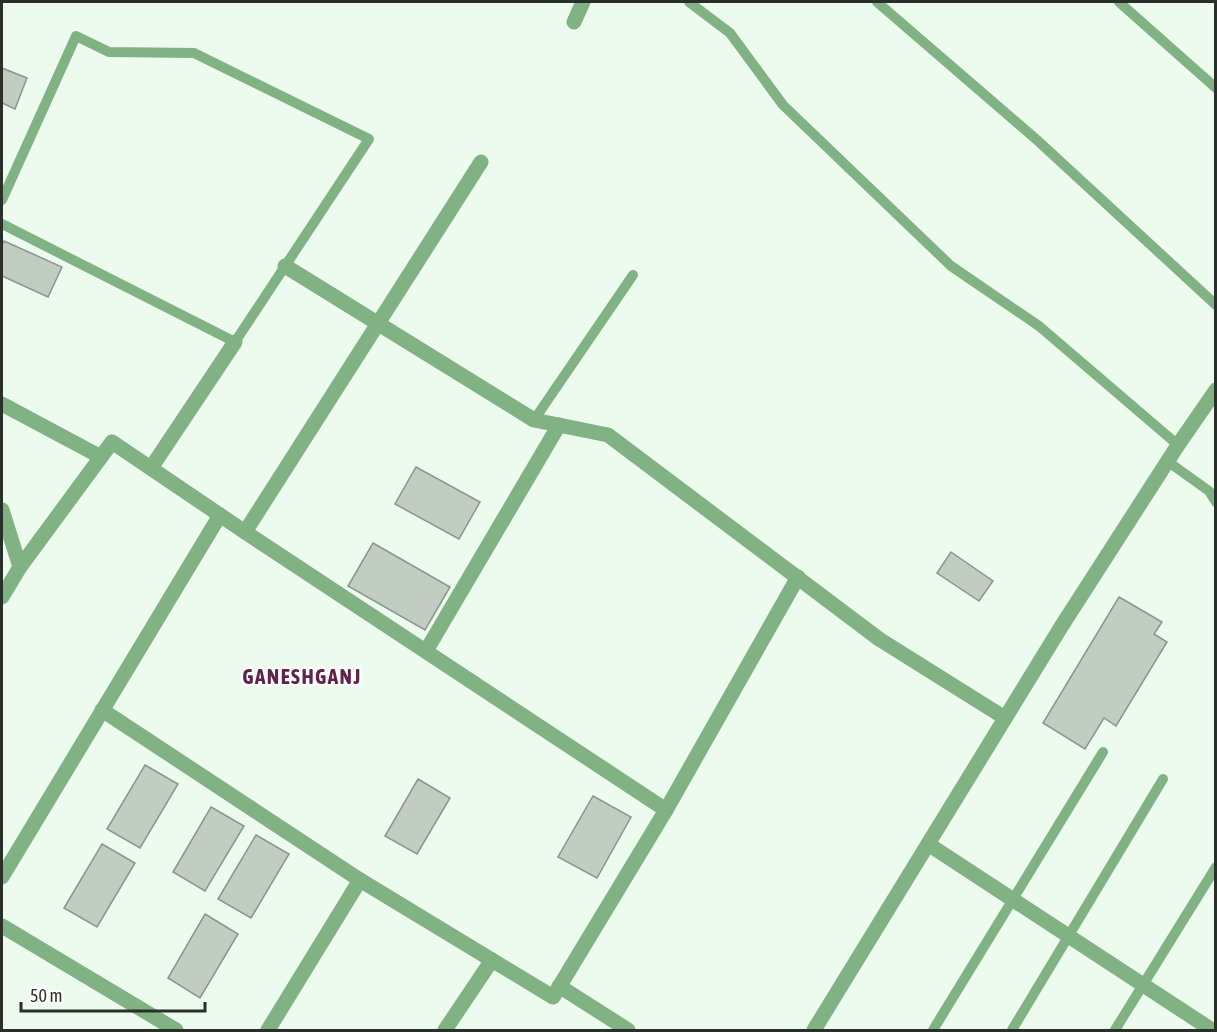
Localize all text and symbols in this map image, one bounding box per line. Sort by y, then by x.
district label: GANESHGANJ [242,664,362,688]
scale bar [21,975,206,1013]
text: 50 m [30,985,62,1006]

